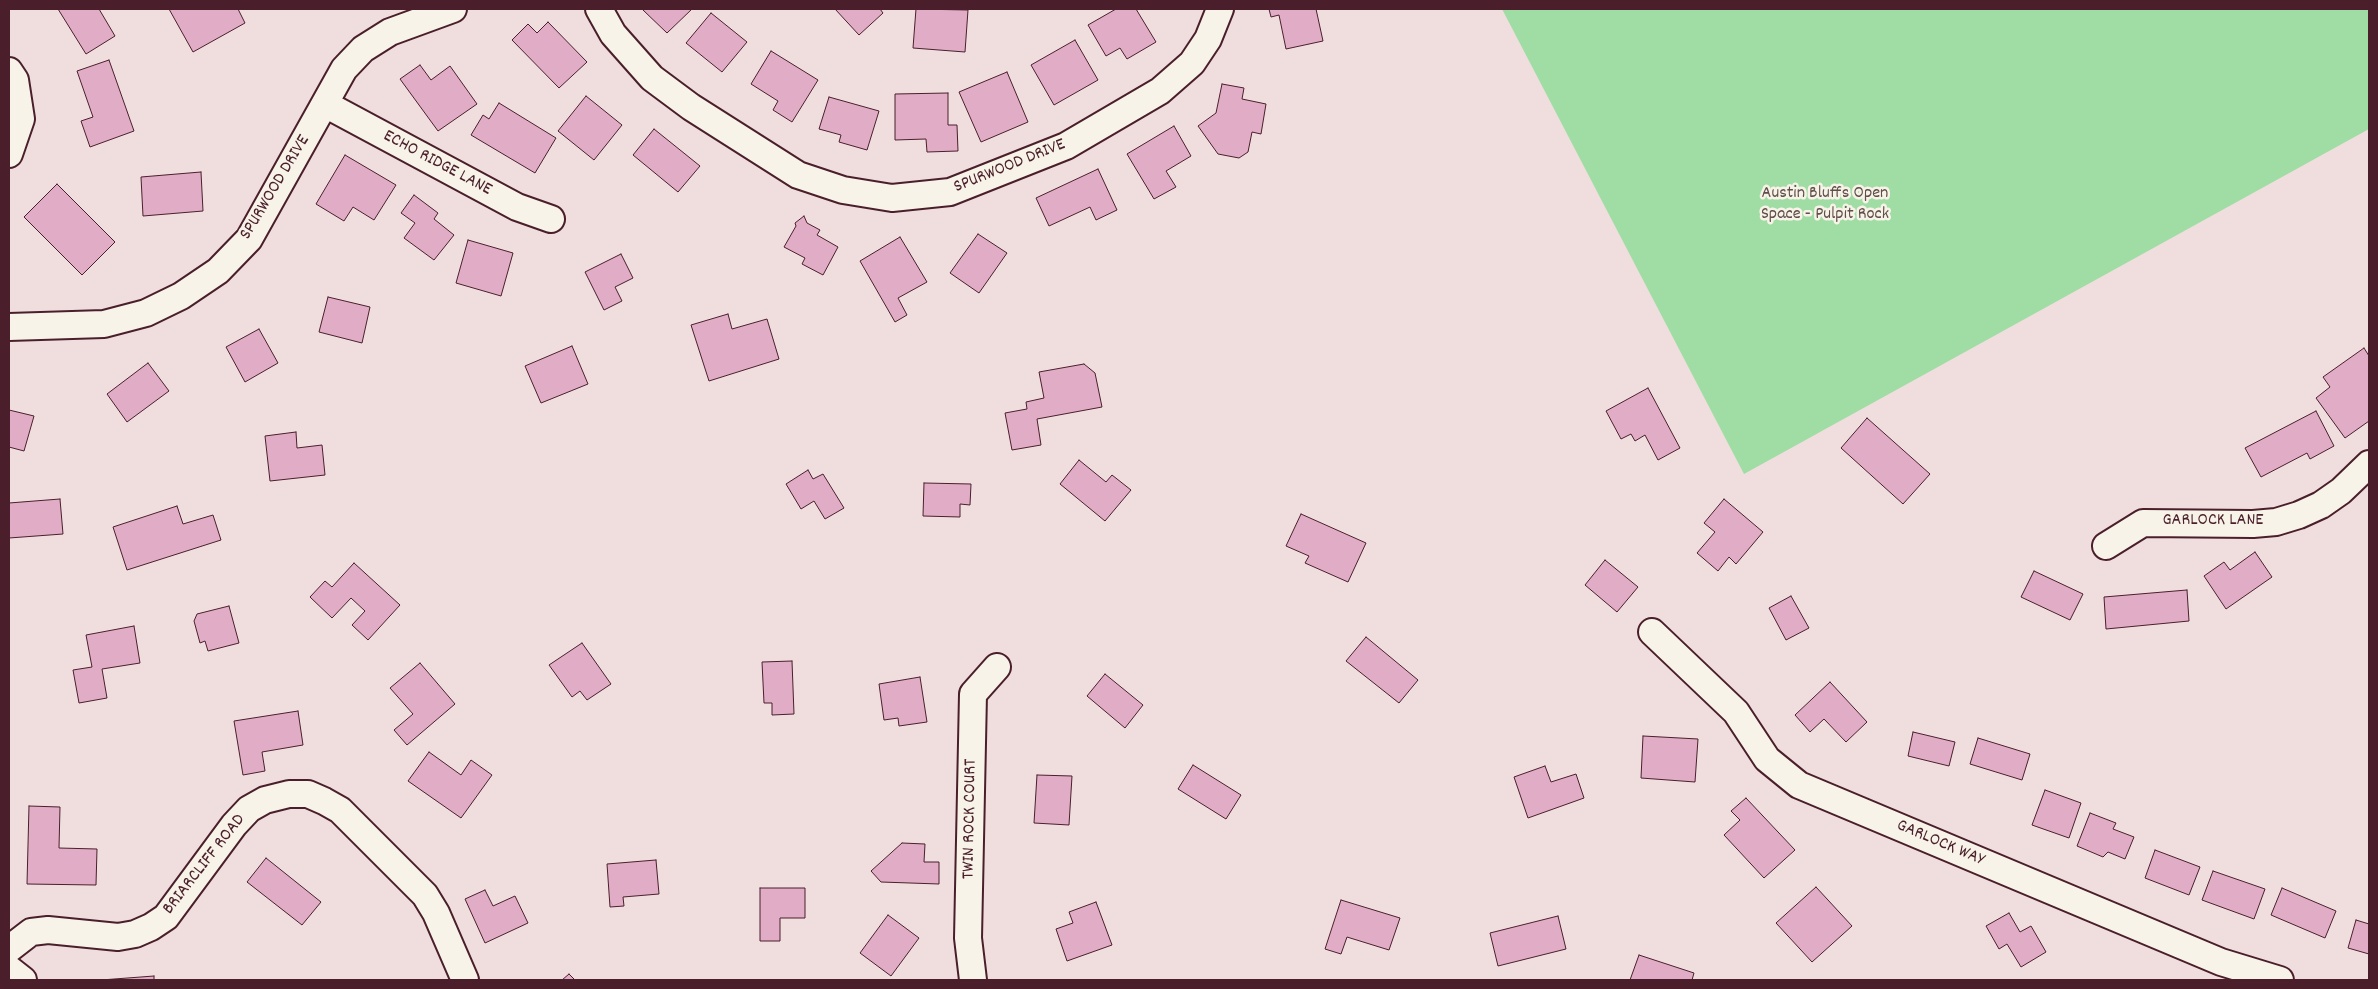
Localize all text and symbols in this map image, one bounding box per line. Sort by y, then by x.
street label: ECHO RIDGE LANE [379,126,495,202]
street label: SPURWOOD DRIVE [236,132,316,244]
street label: SPURWOOD DRIVE [951,135,1069,199]
park label: Austin Bluffs Open Space - Pulpit Rock [1761,184,1889,226]
street label: GARLOCK LANE [2163,511,2263,533]
street label: TWIN ROCK COURT [959,759,983,879]
street label: BRIARCLIFF ROAD [159,810,251,920]
street label: GARLOCK WAY [1893,816,1987,872]

